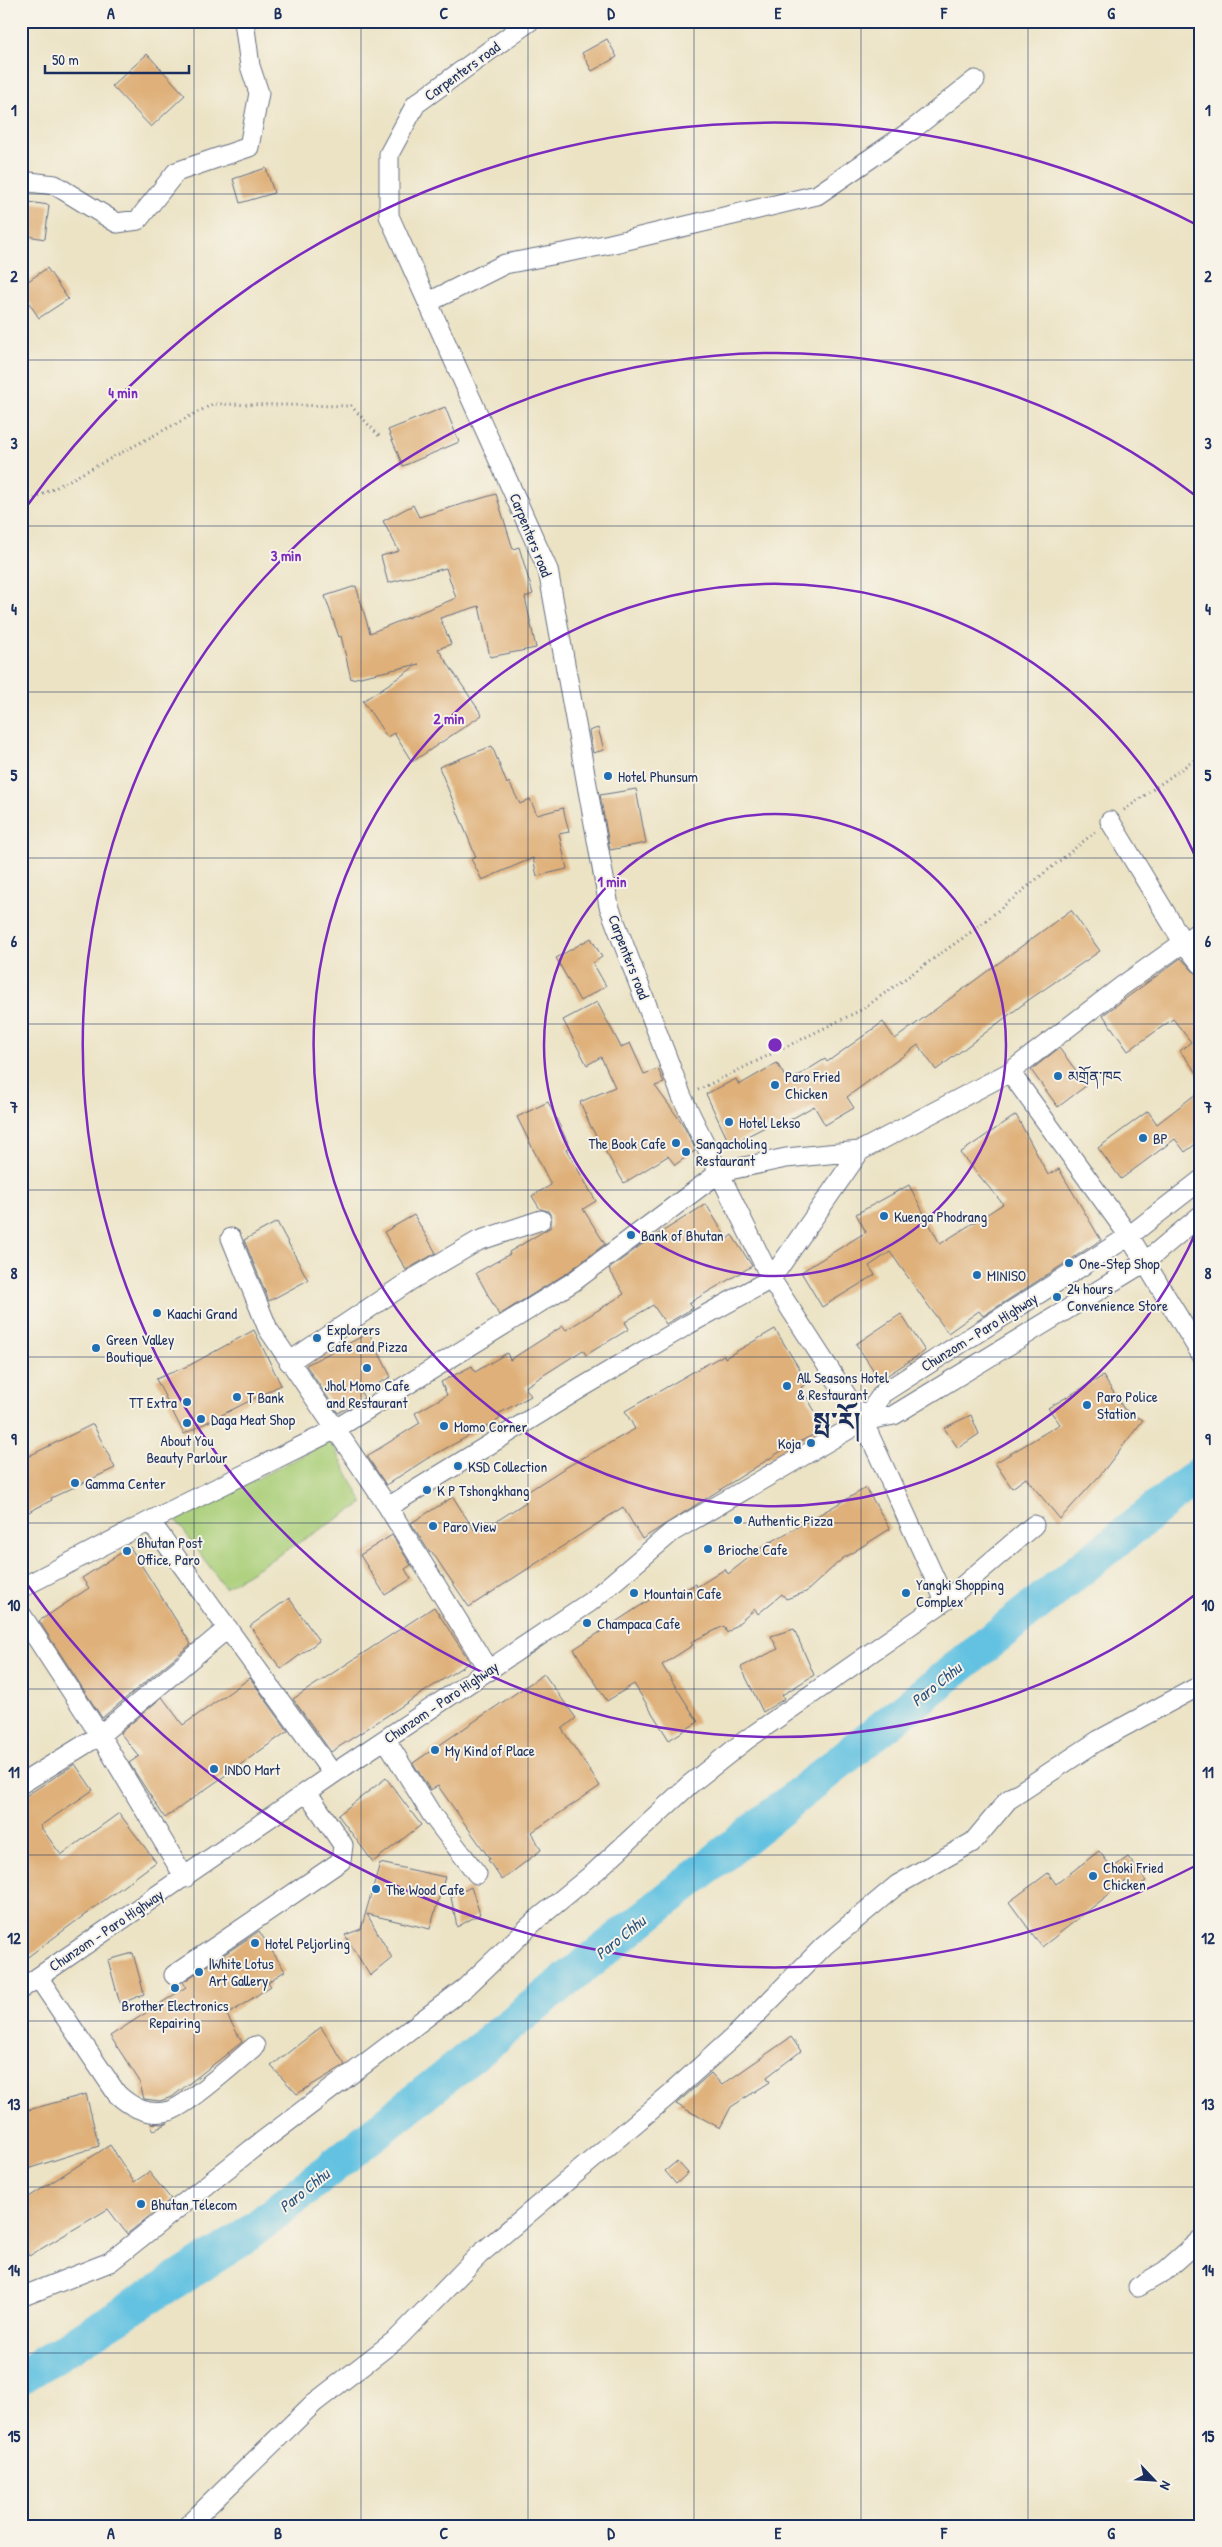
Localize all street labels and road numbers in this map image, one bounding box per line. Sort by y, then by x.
street label: Carpenters road [420,36,504,106]
street label: Carpenters road [505,490,557,580]
street label: Carpenters road [603,912,655,1002]
street label: Chunzom - Paro Highway [917,1288,1041,1376]
street label: Chunzom - Paro Highway [380,1656,502,1748]
street label: Chunzom - Paro Highway [45,1884,167,1976]

